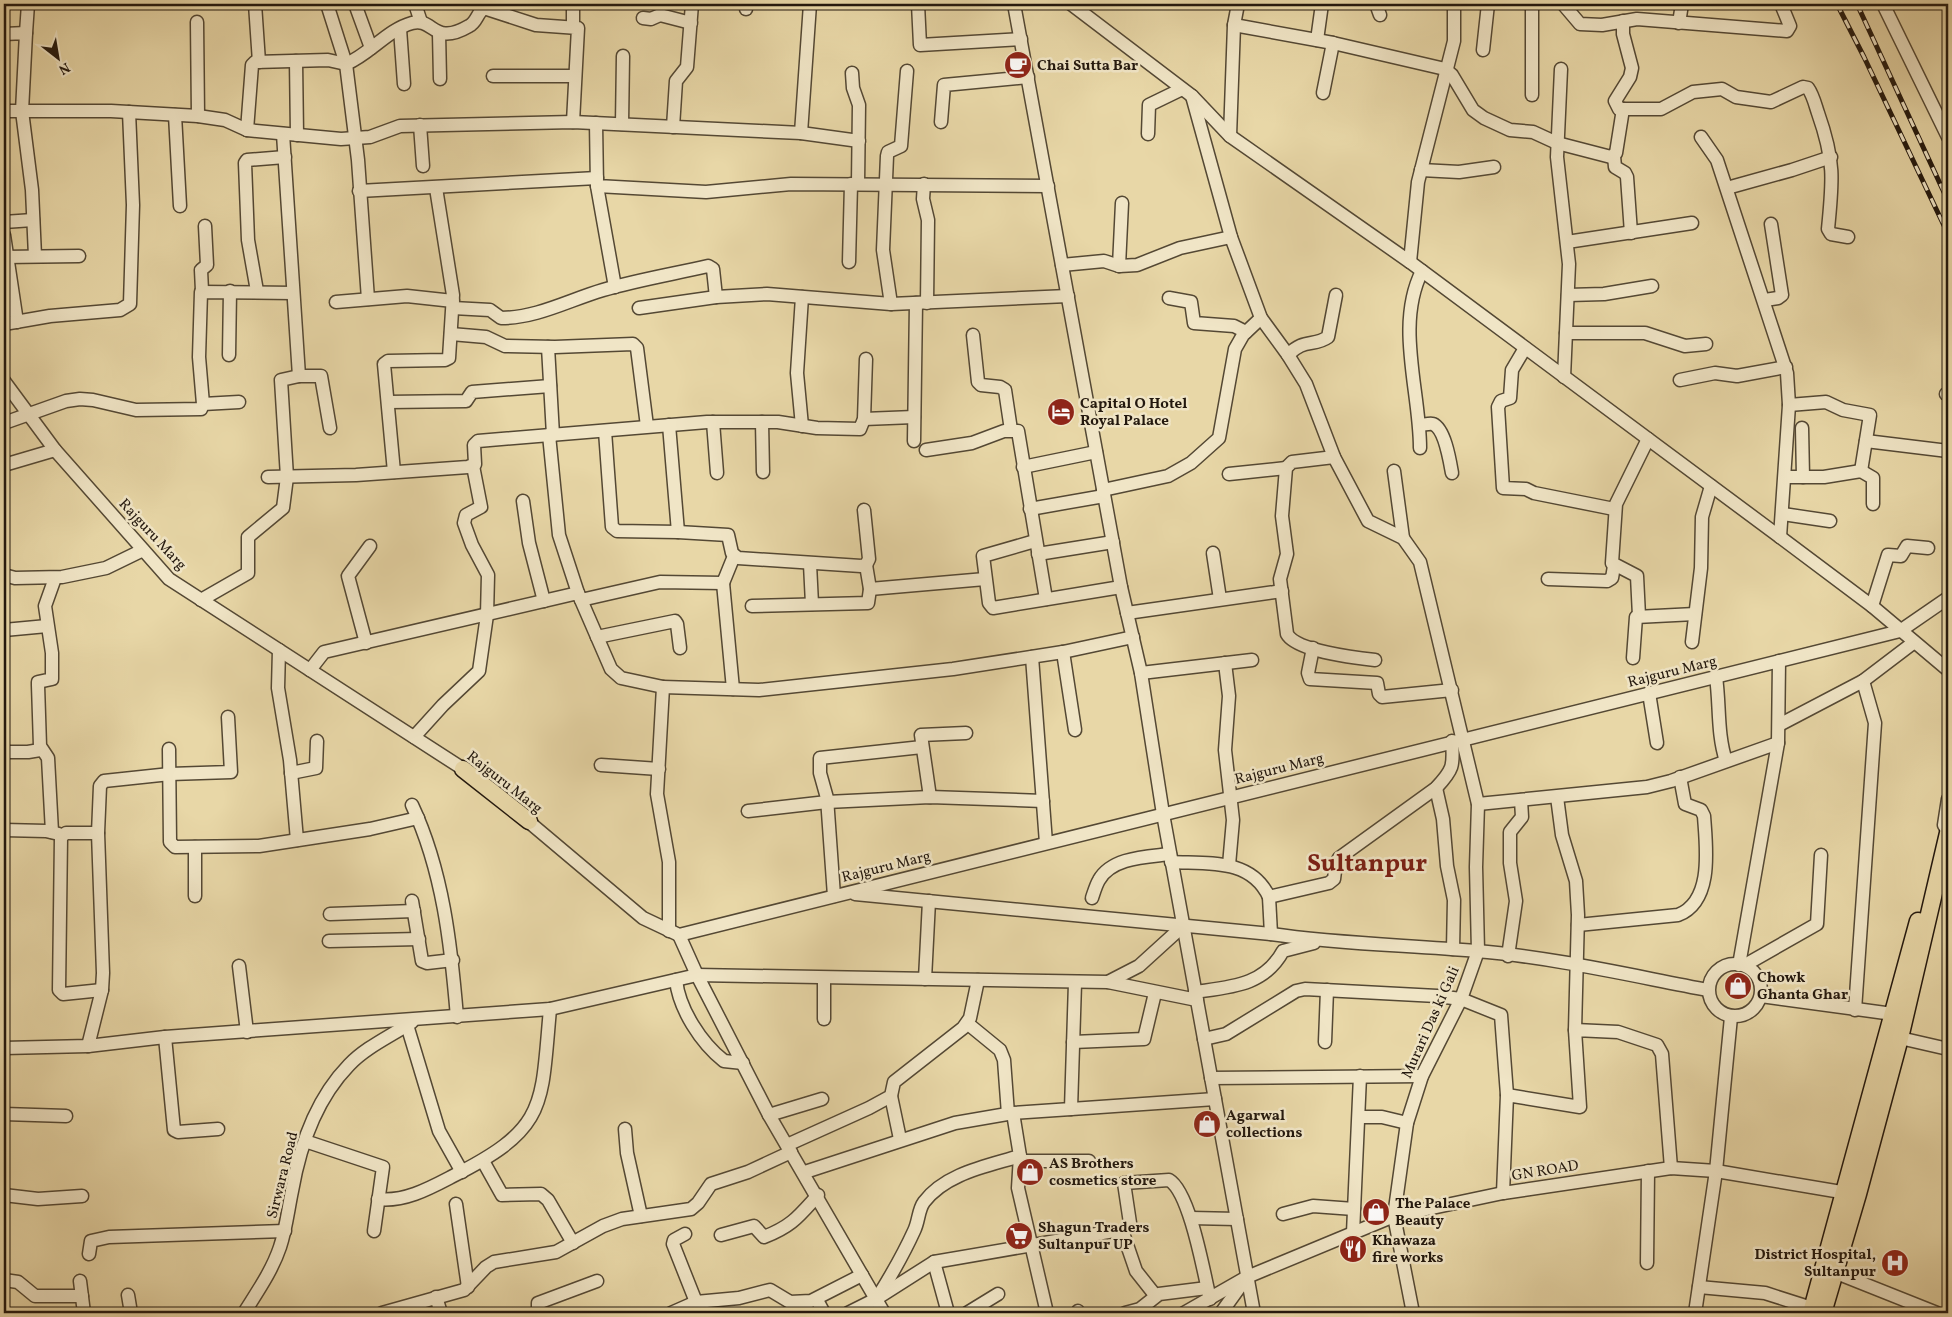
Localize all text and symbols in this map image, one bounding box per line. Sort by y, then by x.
north arrow [32,32,82,82]
cafe icon: Chai Sutta Bar [1003,50,1033,80]
place label: Chai Sutta Bar [1037,56,1138,77]
text: N [55,57,73,79]
place label: Capital O Hotel Royal Palace [1080,394,1187,432]
hotel icon: Capital O Hotel Royal Palace [1046,397,1076,427]
street label: Rajguru Marg [113,494,191,576]
street label: Rajguru Marg [1626,651,1719,694]
street label: Rajguru Marg [462,747,547,820]
street label: Rajguru Marg [1233,748,1326,791]
street label: Rajguru Marg [840,846,933,889]
district label: Sultanpur [1307,847,1427,882]
street label: Murari Das ki Gali [1397,963,1466,1082]
place label: Chowk Ghanta Ghar [1757,968,1848,1006]
shop icon: Chowk Ghanta Ghar [1723,971,1753,1001]
place label: Agarwal collections [1226,1106,1302,1144]
shop icon: Agarwal collections [1192,1109,1222,1139]
street label: Sirwara Road [263,1130,304,1221]
place label: AS Brothers cosmetics store [1049,1154,1157,1192]
street label: GN ROAD [1510,1156,1580,1187]
shop icon: AS Brothers cosmetics store [1015,1157,1045,1187]
place label: The Palace Beauty [1395,1194,1471,1232]
shop icon: The Palace Beauty [1361,1197,1391,1227]
place label: Shagun Traders Sultanpur UP [1038,1218,1149,1256]
supermarket icon: Shagun Traders Sultanpur UP [1004,1221,1034,1251]
place label: Khawaza fire works [1372,1231,1444,1269]
restaurant icon: Khawaza fire works [1338,1234,1368,1264]
place label: District Hospital, Sultanpur [1754,1245,1876,1283]
hospital icon: District Hospital, Sultanpur [1880,1248,1910,1278]

